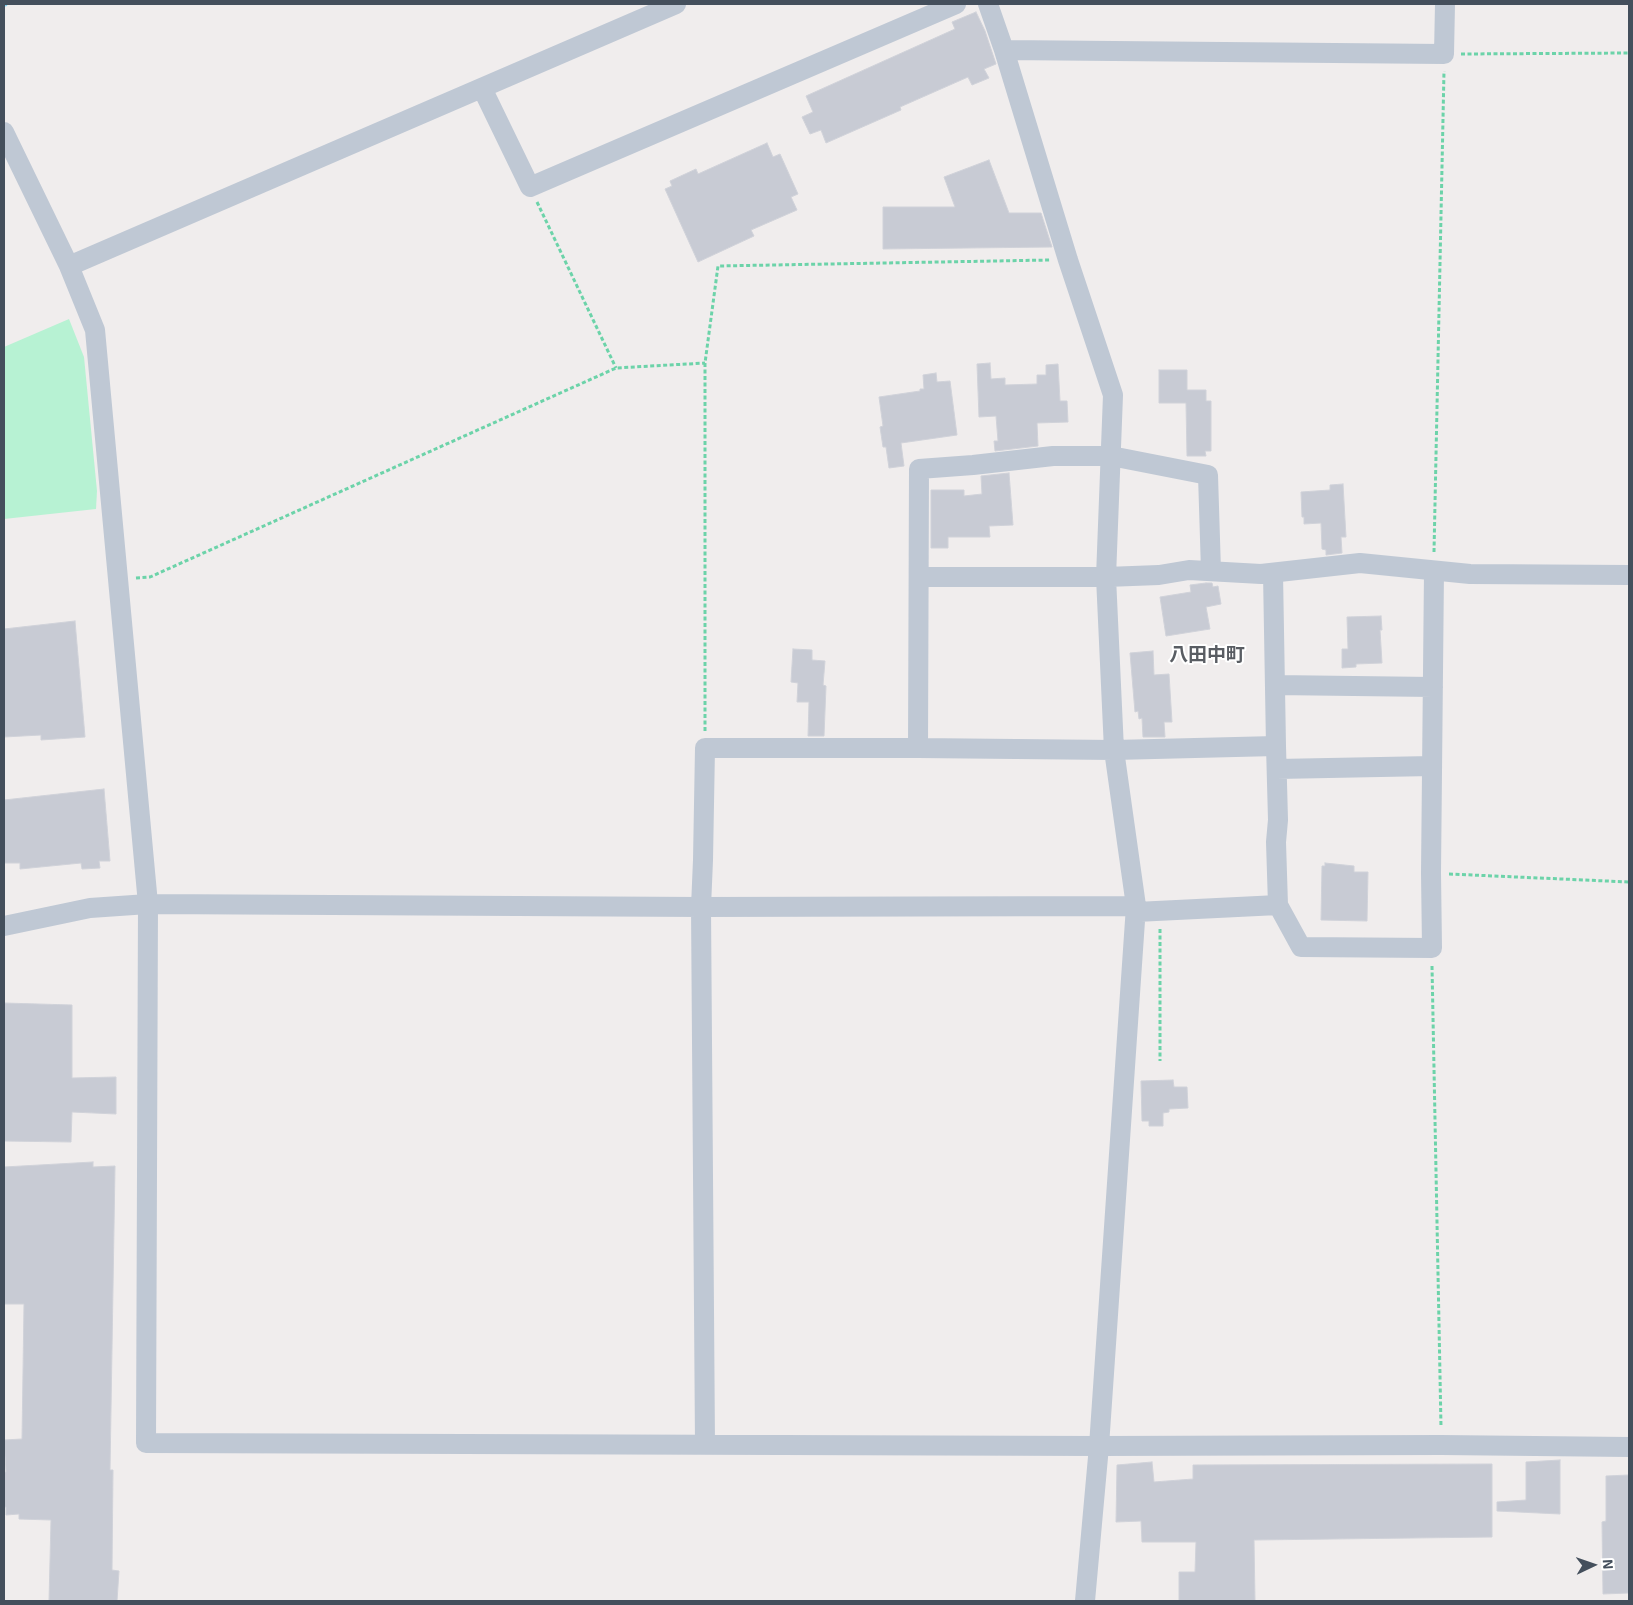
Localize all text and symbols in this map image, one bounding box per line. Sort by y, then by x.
district label: 八田中町 [1169,644,1245,666]
north arrow [1568,1540,1618,1590]
text: N [1600,1559,1617,1570]

